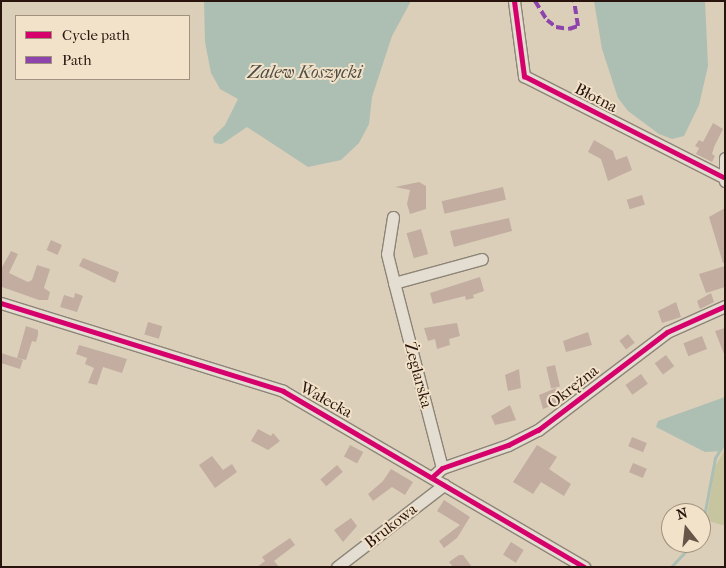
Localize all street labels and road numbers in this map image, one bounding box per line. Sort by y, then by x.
street label: Błotna [572,79,620,117]
street label: Żeglarska [400,340,436,410]
street label: Okrężna [544,361,602,413]
street label: Wałecka [296,378,356,422]
street label: Brukowa [361,500,421,552]

